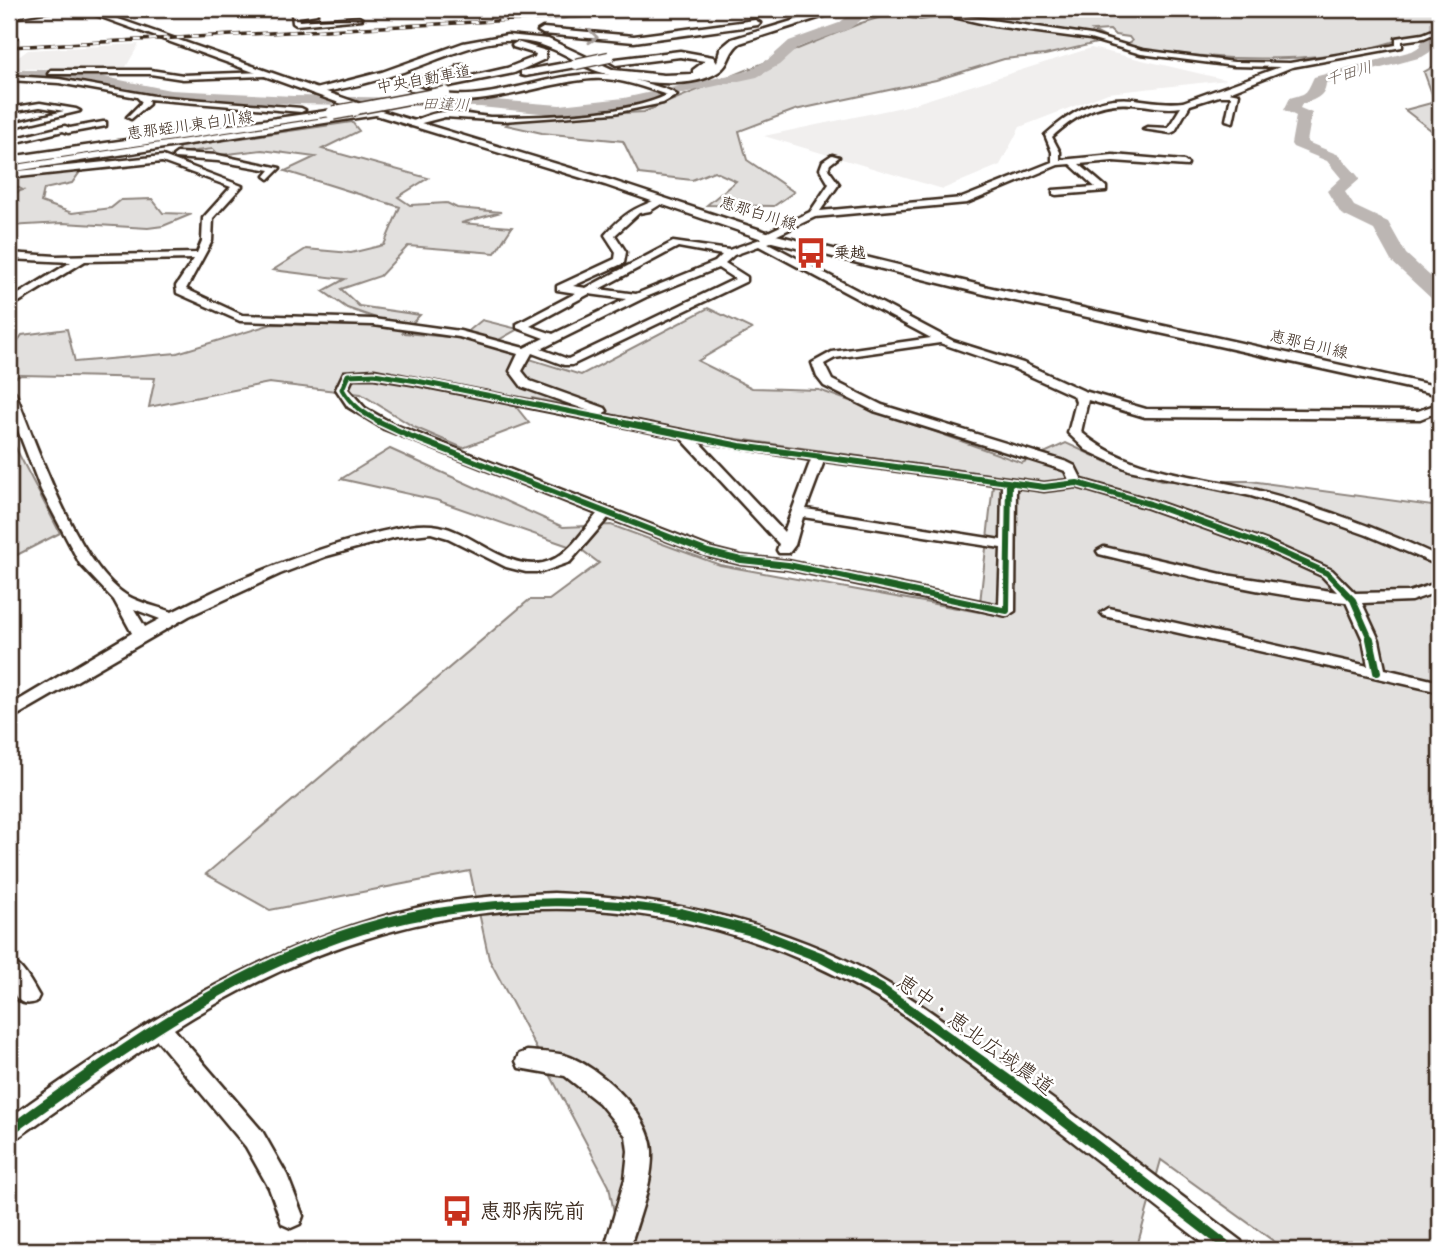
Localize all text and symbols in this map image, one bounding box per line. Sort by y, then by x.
one-way arrow [588,29,599,44]
water label: 千田川 [1323,58,1375,90]
street label: 中央自動車道 [375,62,473,98]
water label: 田違川 [422,95,470,115]
street label: 恵那蛭川東白川線 [125,108,255,144]
street label: 恵那白川線 [717,193,799,235]
bus stop icon: 乗越 [794,236,828,270]
place label: 乗越 [834,244,866,263]
street label: 恵那白川線 [1268,327,1350,363]
street label: 恵中・恵北広域農道 [891,969,1059,1101]
bus stop icon: 恵那病院前 [440,1194,474,1228]
place label: 恵那病院前 [480,1199,585,1224]

